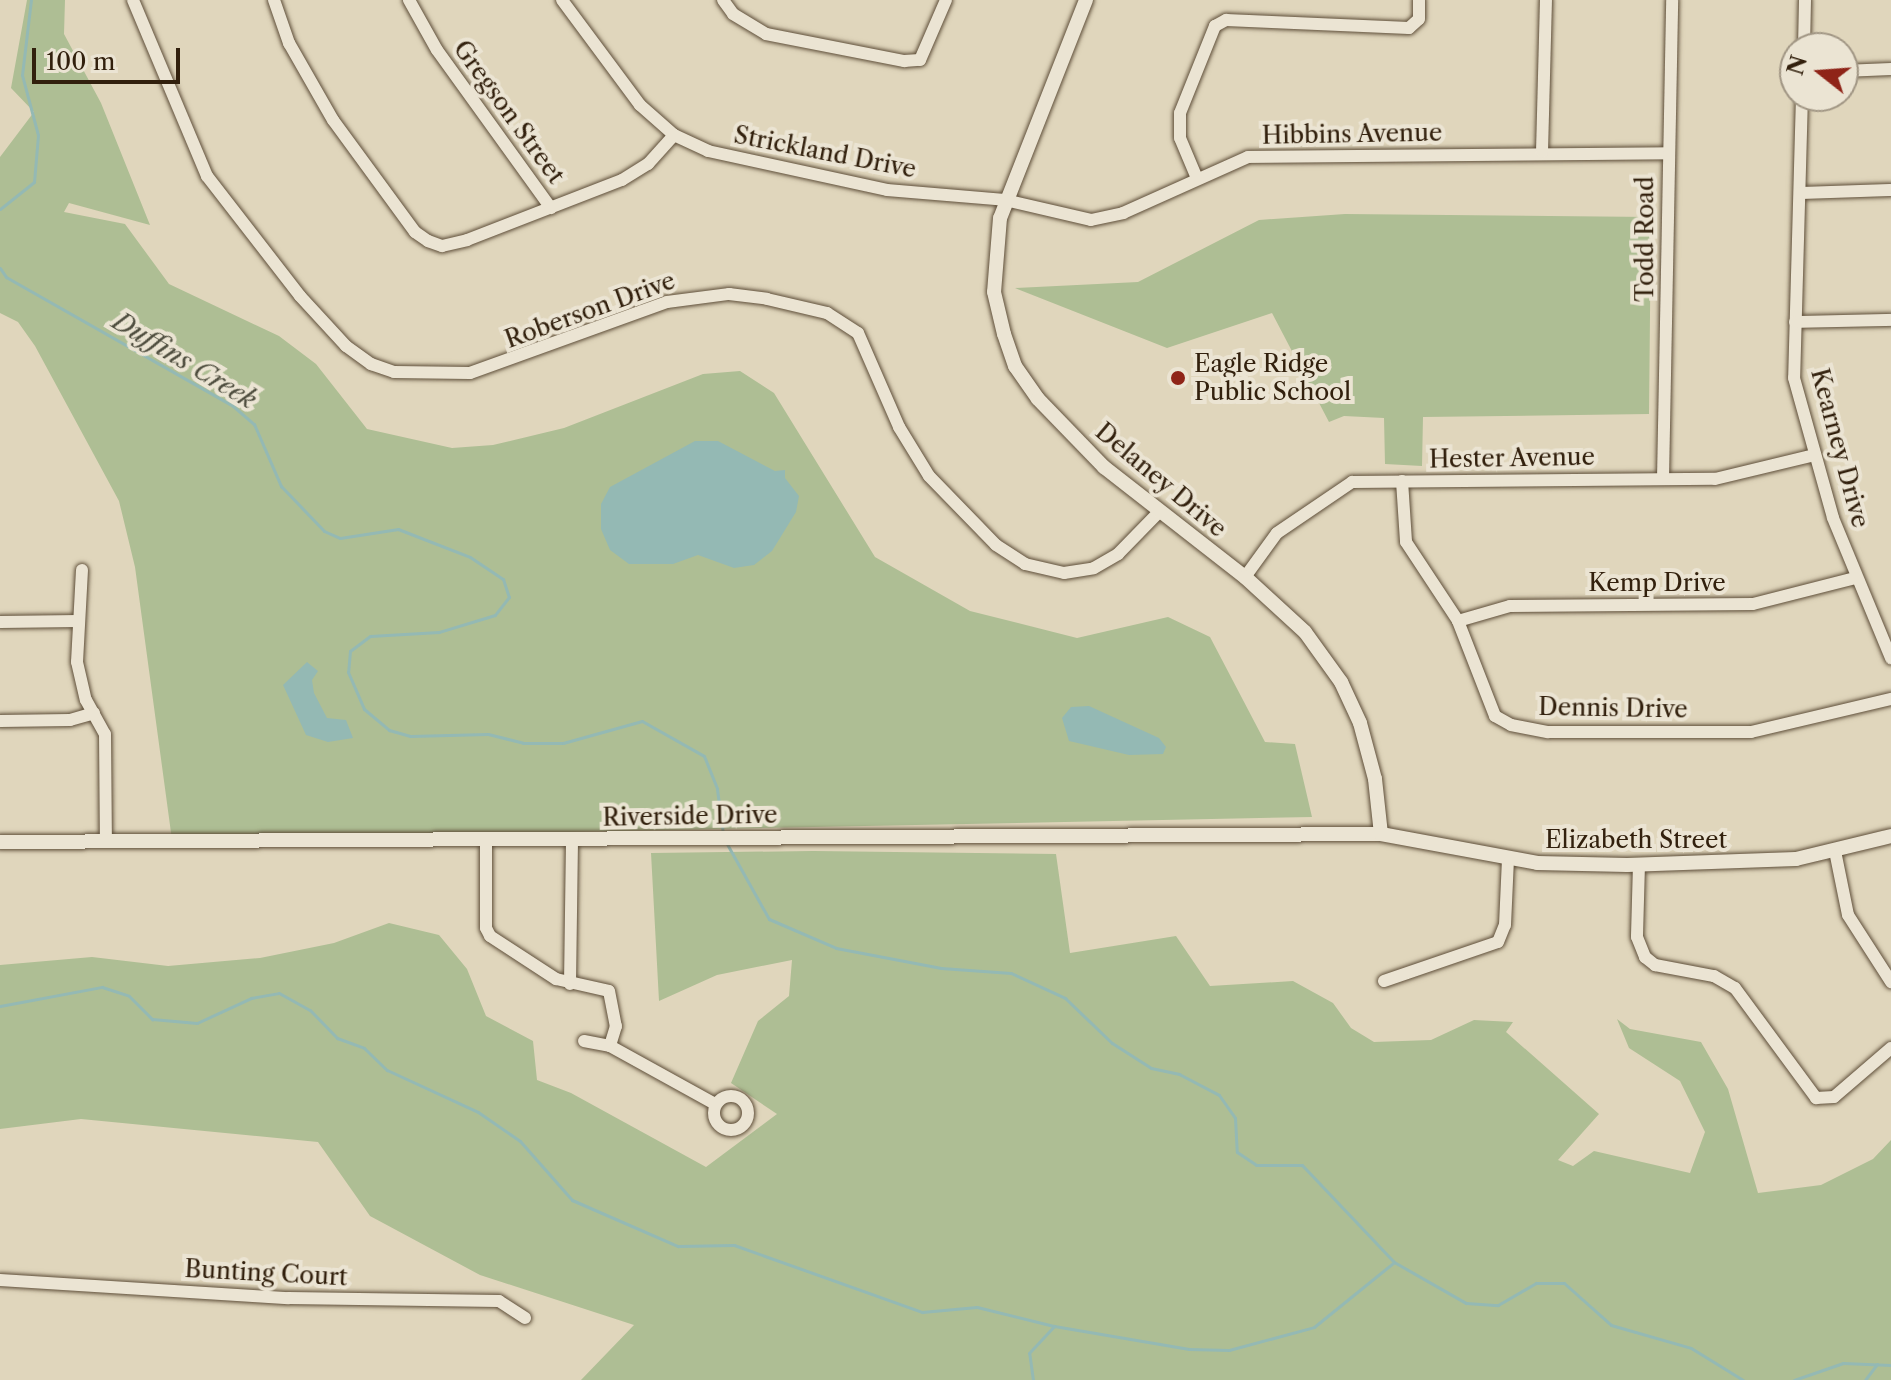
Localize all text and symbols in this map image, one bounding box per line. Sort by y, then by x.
scale bar [36,32,184,82]
north arrow [1779,32,1859,112]
street label: Gregson Street [447,35,571,189]
text: 100 m [46,47,115,76]
text: N [1782,52,1813,79]
street label: Hibbins Avenue [1261,118,1443,150]
street label: Strickland Drive [731,120,919,184]
street label: Todd Road [1631,176,1659,302]
street label: Roberson Drive [501,266,679,354]
water label: Duffins Creek [107,306,261,416]
place label: Eagle Ridge Public School [1194,350,1351,406]
street label: Kearney Drive [1805,365,1875,531]
marker: Eagle Ridge Public School [1169,369,1187,387]
street label: Delaney Drive [1089,417,1233,543]
street label: Hester Avenue [1428,442,1596,474]
street label: Kemp Drive [1588,569,1726,597]
street label: Dennis Drive [1538,692,1688,724]
street label: Riverside Drive [602,800,778,832]
street label: Elizabeth Street [1545,826,1727,854]
street label: Bunting Court [184,1254,348,1292]

